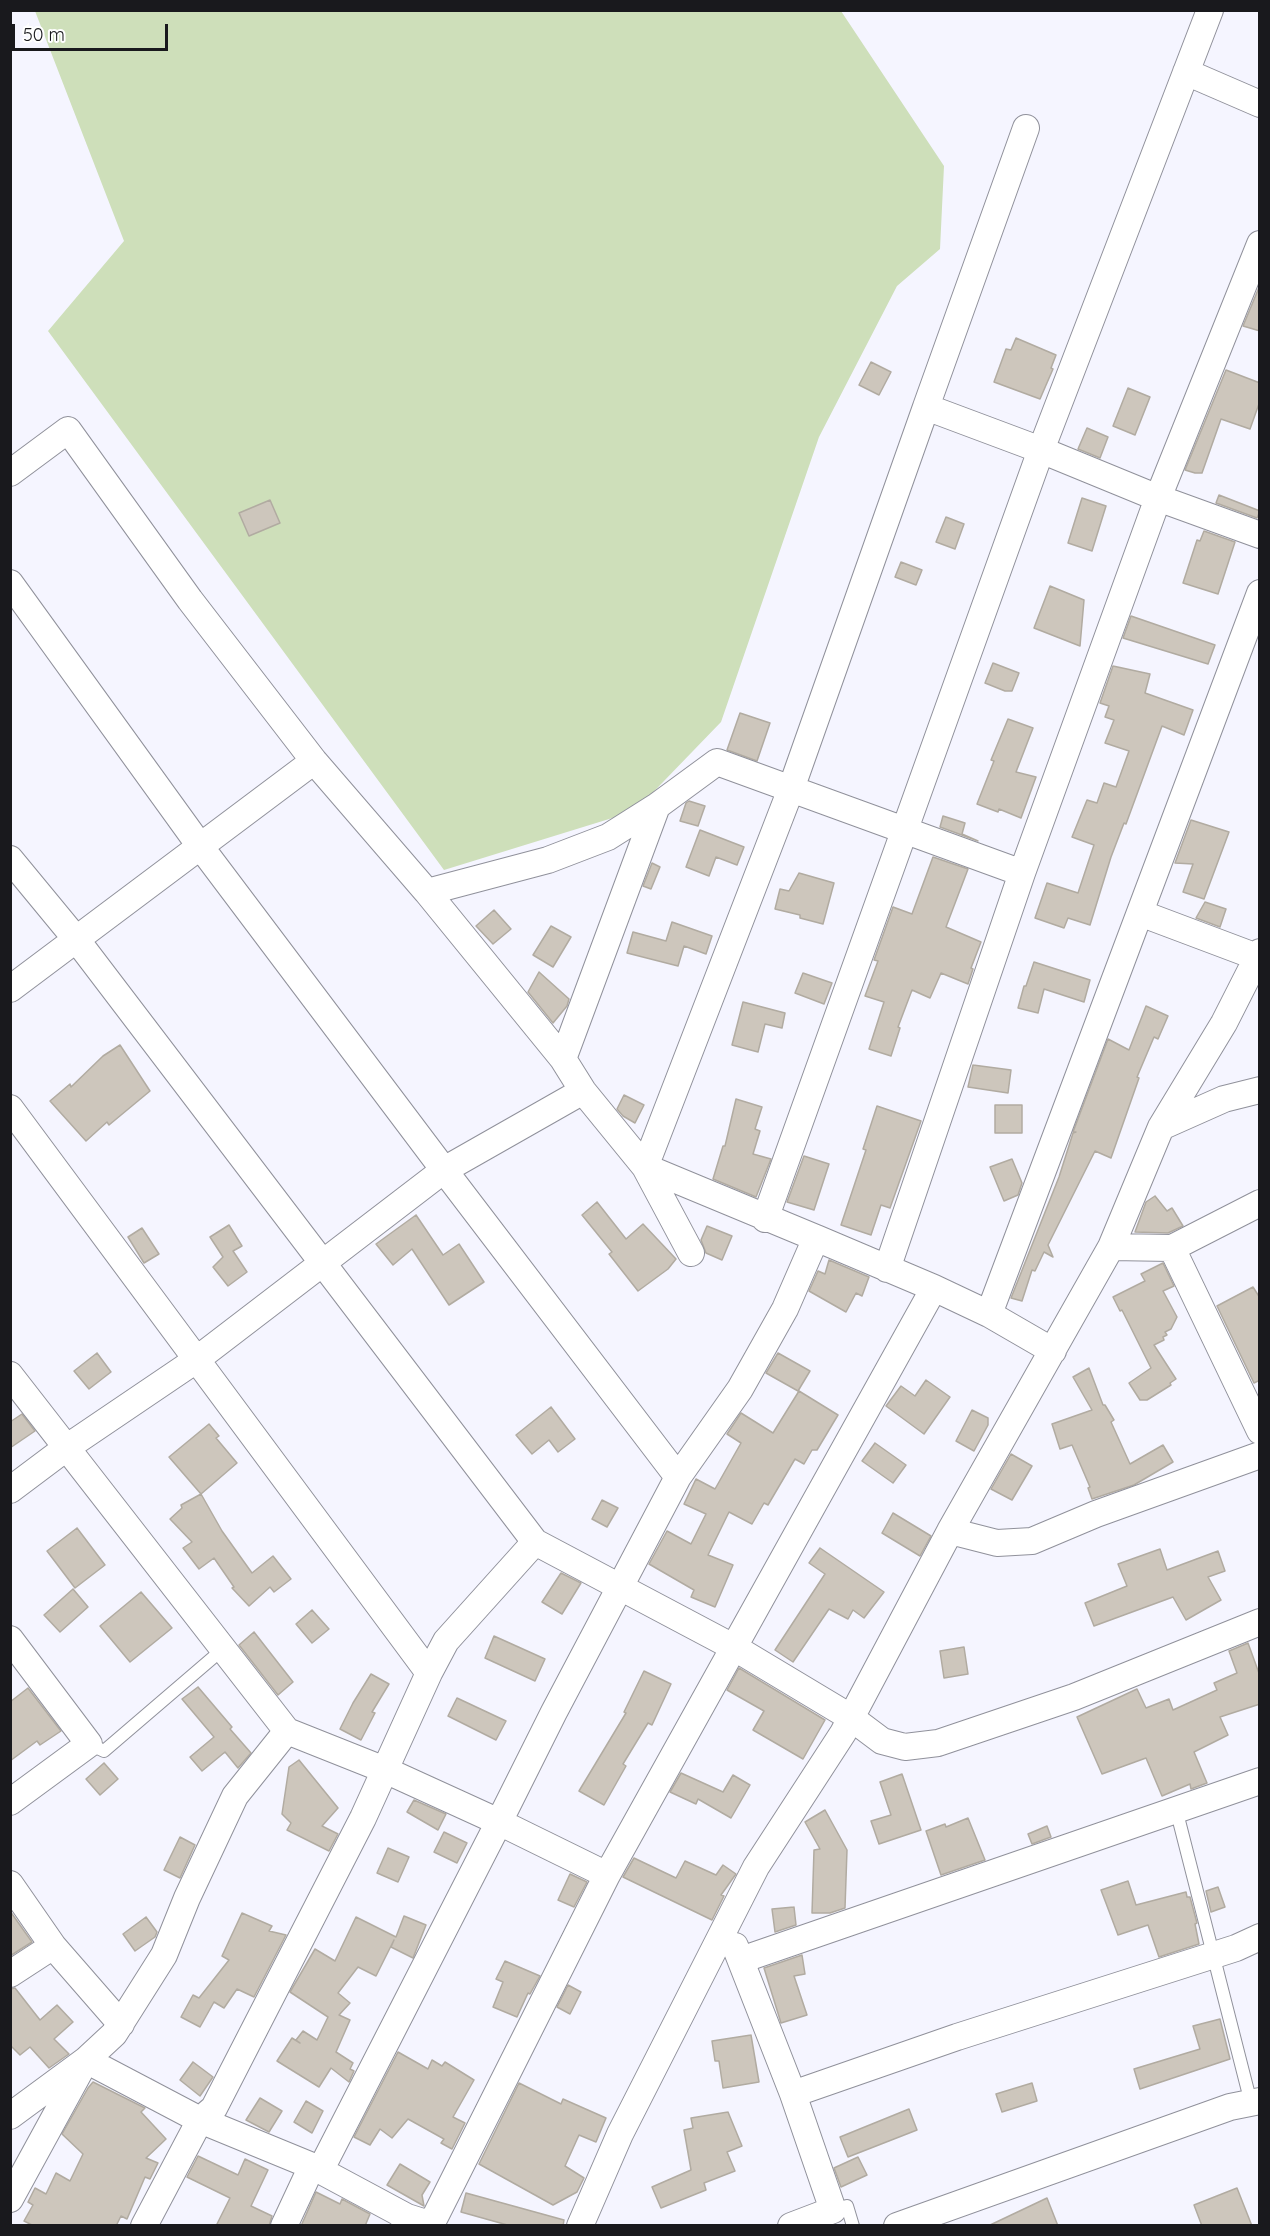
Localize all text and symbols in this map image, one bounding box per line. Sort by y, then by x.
scale bar [15,12,171,50]
text: 50 m [23,23,65,46]

